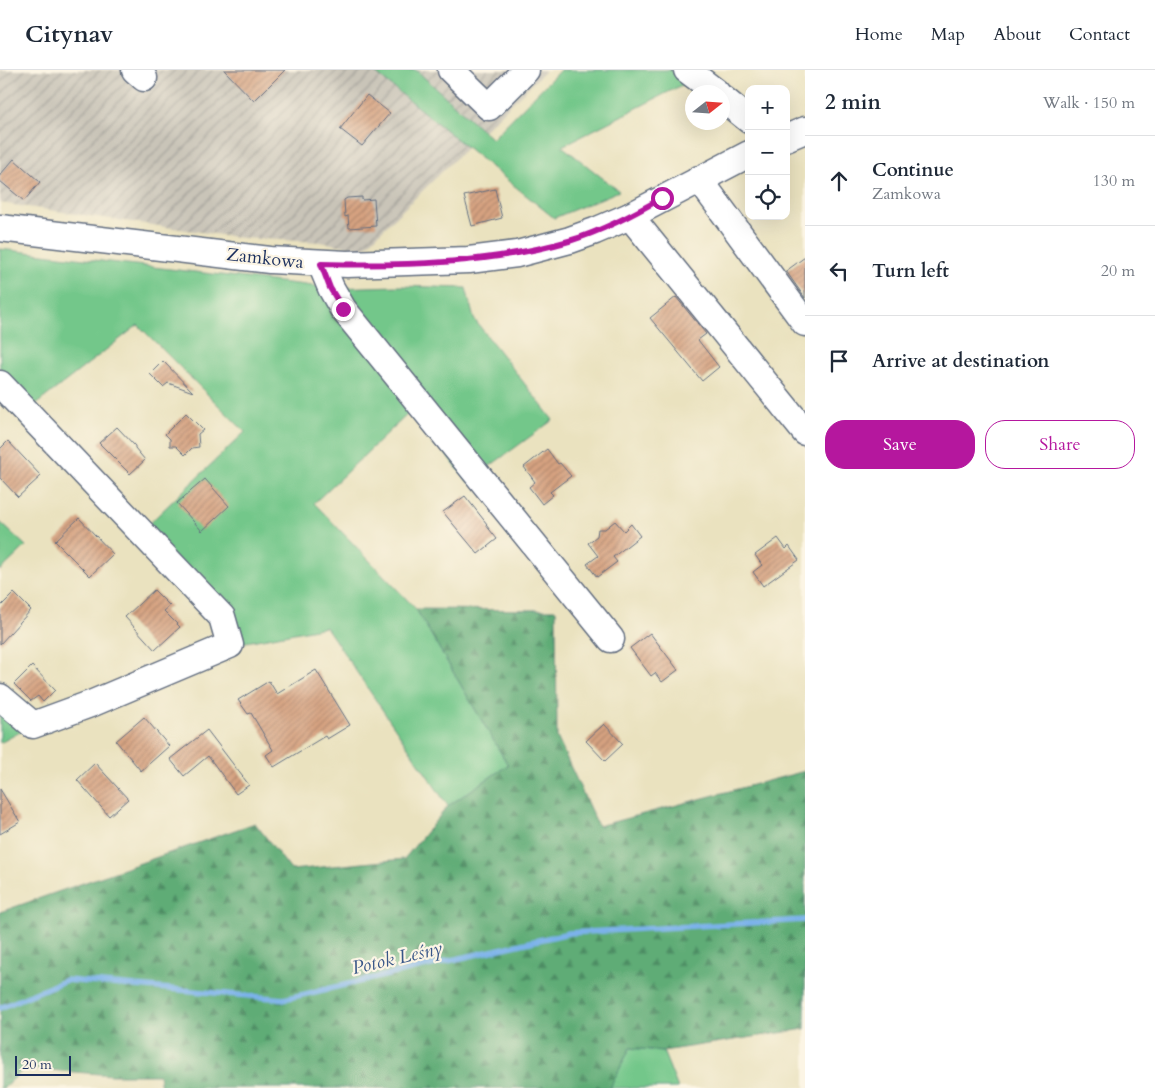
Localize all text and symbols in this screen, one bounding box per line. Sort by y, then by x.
text: Citynav [25,18,113,51]
text: Home [855,22,903,47]
text: Map [931,22,965,47]
text: About [993,22,1041,47]
text: Contact [1069,22,1130,47]
north arrow [685,85,730,130]
map controls [745,85,790,220]
button: + [745,85,790,130]
text: 2 min [825,88,881,117]
text: Walk · 150 m [1043,92,1135,114]
button: − [745,130,790,175]
text: Continue [872,157,954,183]
icon: ahead [825,167,853,195]
text: 130 m [1093,170,1135,192]
button: locate [745,175,790,220]
text: Zamkowa [872,183,941,205]
route start [651,187,674,210]
street label: Zamkowa [225,242,305,275]
icon: left [825,257,853,285]
text: Turn left [872,258,949,284]
text: 20 m [1101,260,1135,282]
route end [332,298,355,321]
icon: arrive [825,347,853,375]
text: Arrive at destination [872,348,1049,374]
button: Save [825,420,975,469]
button: Share [985,420,1135,469]
water label: Potok Leśny [350,935,445,981]
scale bar [15,1053,71,1076]
text: 20 m [22,1055,52,1074]

